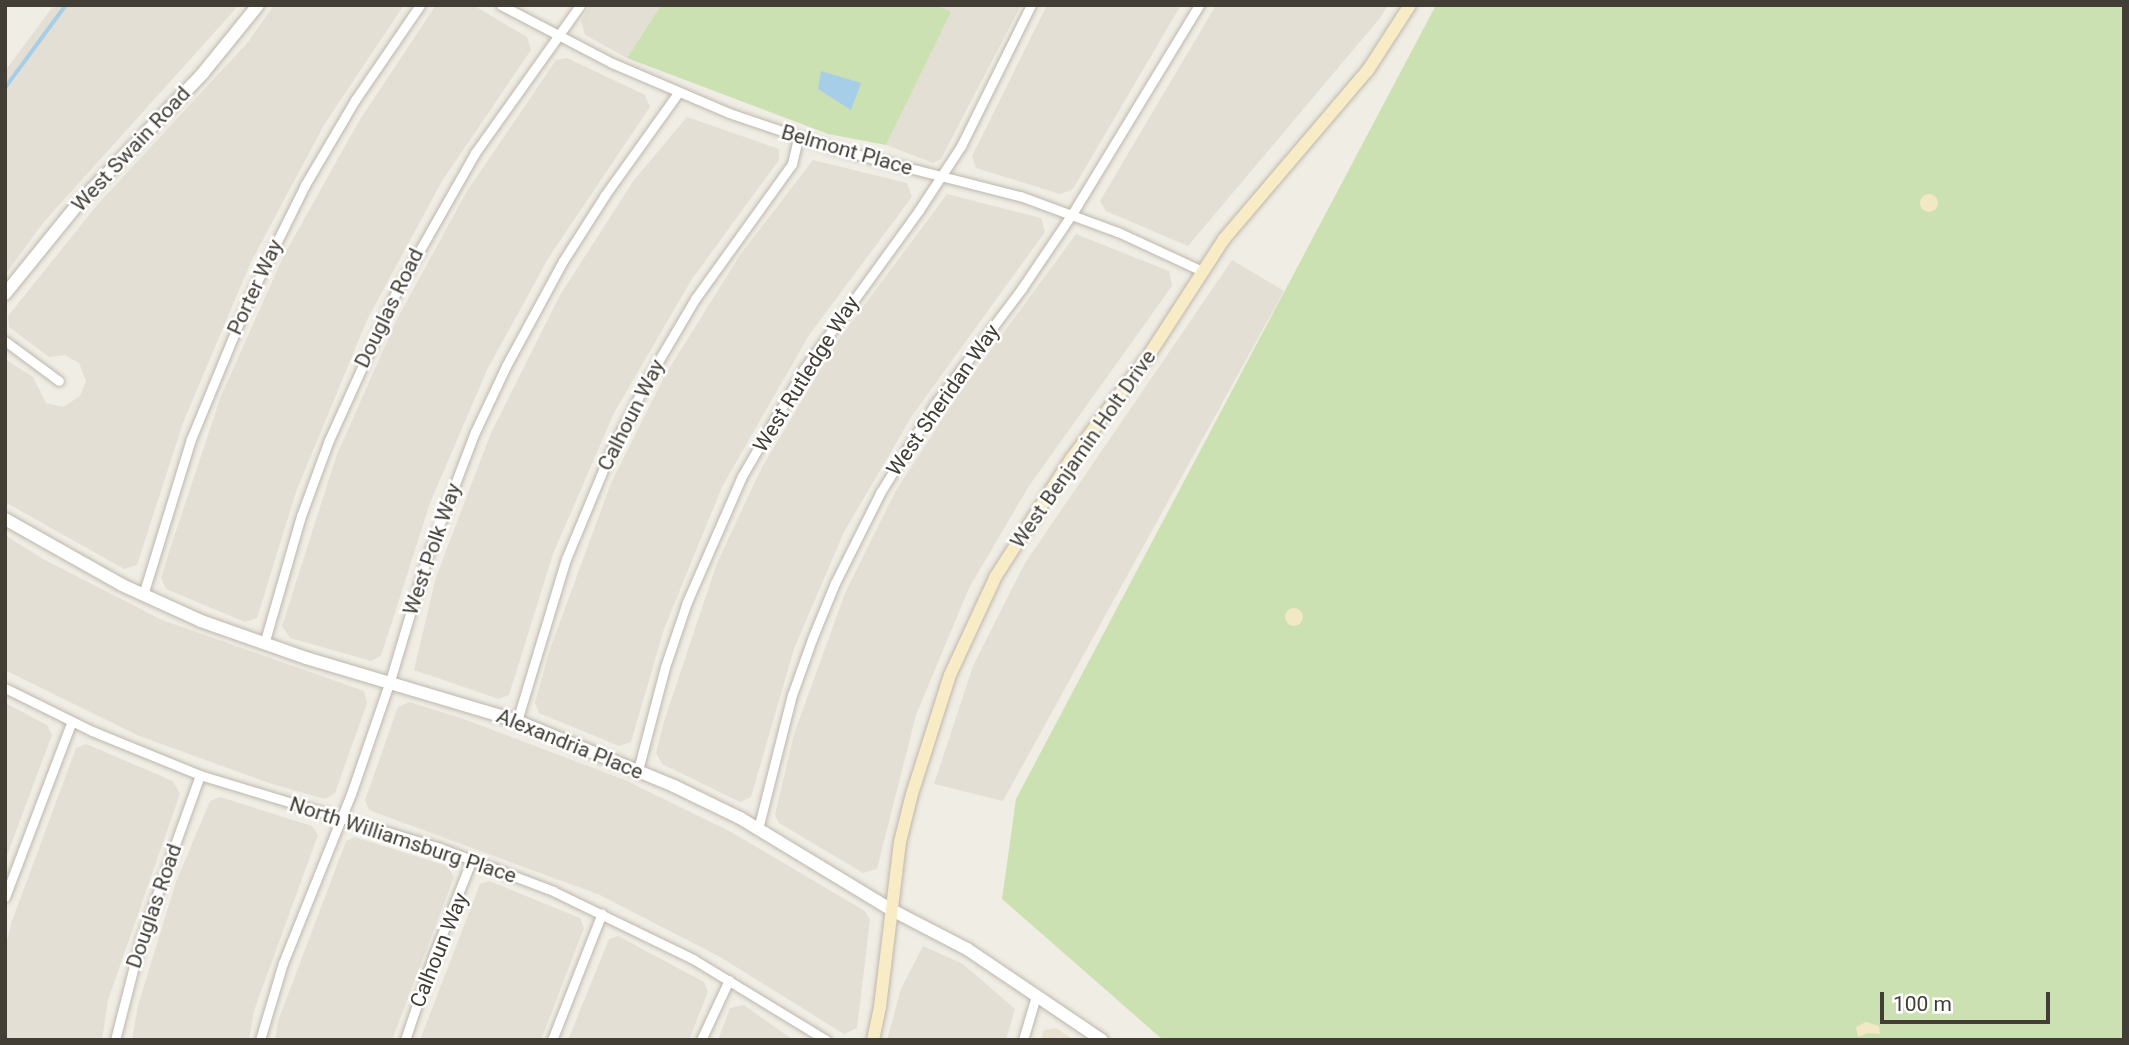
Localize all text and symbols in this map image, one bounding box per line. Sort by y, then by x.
street label: West Swain Road [66,81,196,217]
street label: Belmont Place [778,119,916,181]
street label: Porter Way [222,235,288,339]
street label: Douglas Road [349,244,429,372]
street label: West Rutledge Way [748,291,864,457]
street label: West Sheridan Way [881,319,1005,481]
street label: West Benjamin Holt Drive [1005,345,1161,553]
street label: Calhoun Way [592,355,670,475]
street label: West Polk Way [398,480,466,618]
street label: Alexandria Place [493,703,647,785]
street label: North Williamsburg Place [286,791,520,889]
street label: Douglas Road [121,840,187,972]
street label: Calhoun Way [405,889,473,1011]
scale bar [1884,978,2054,1022]
text: 100 m [1893,992,1952,1016]

